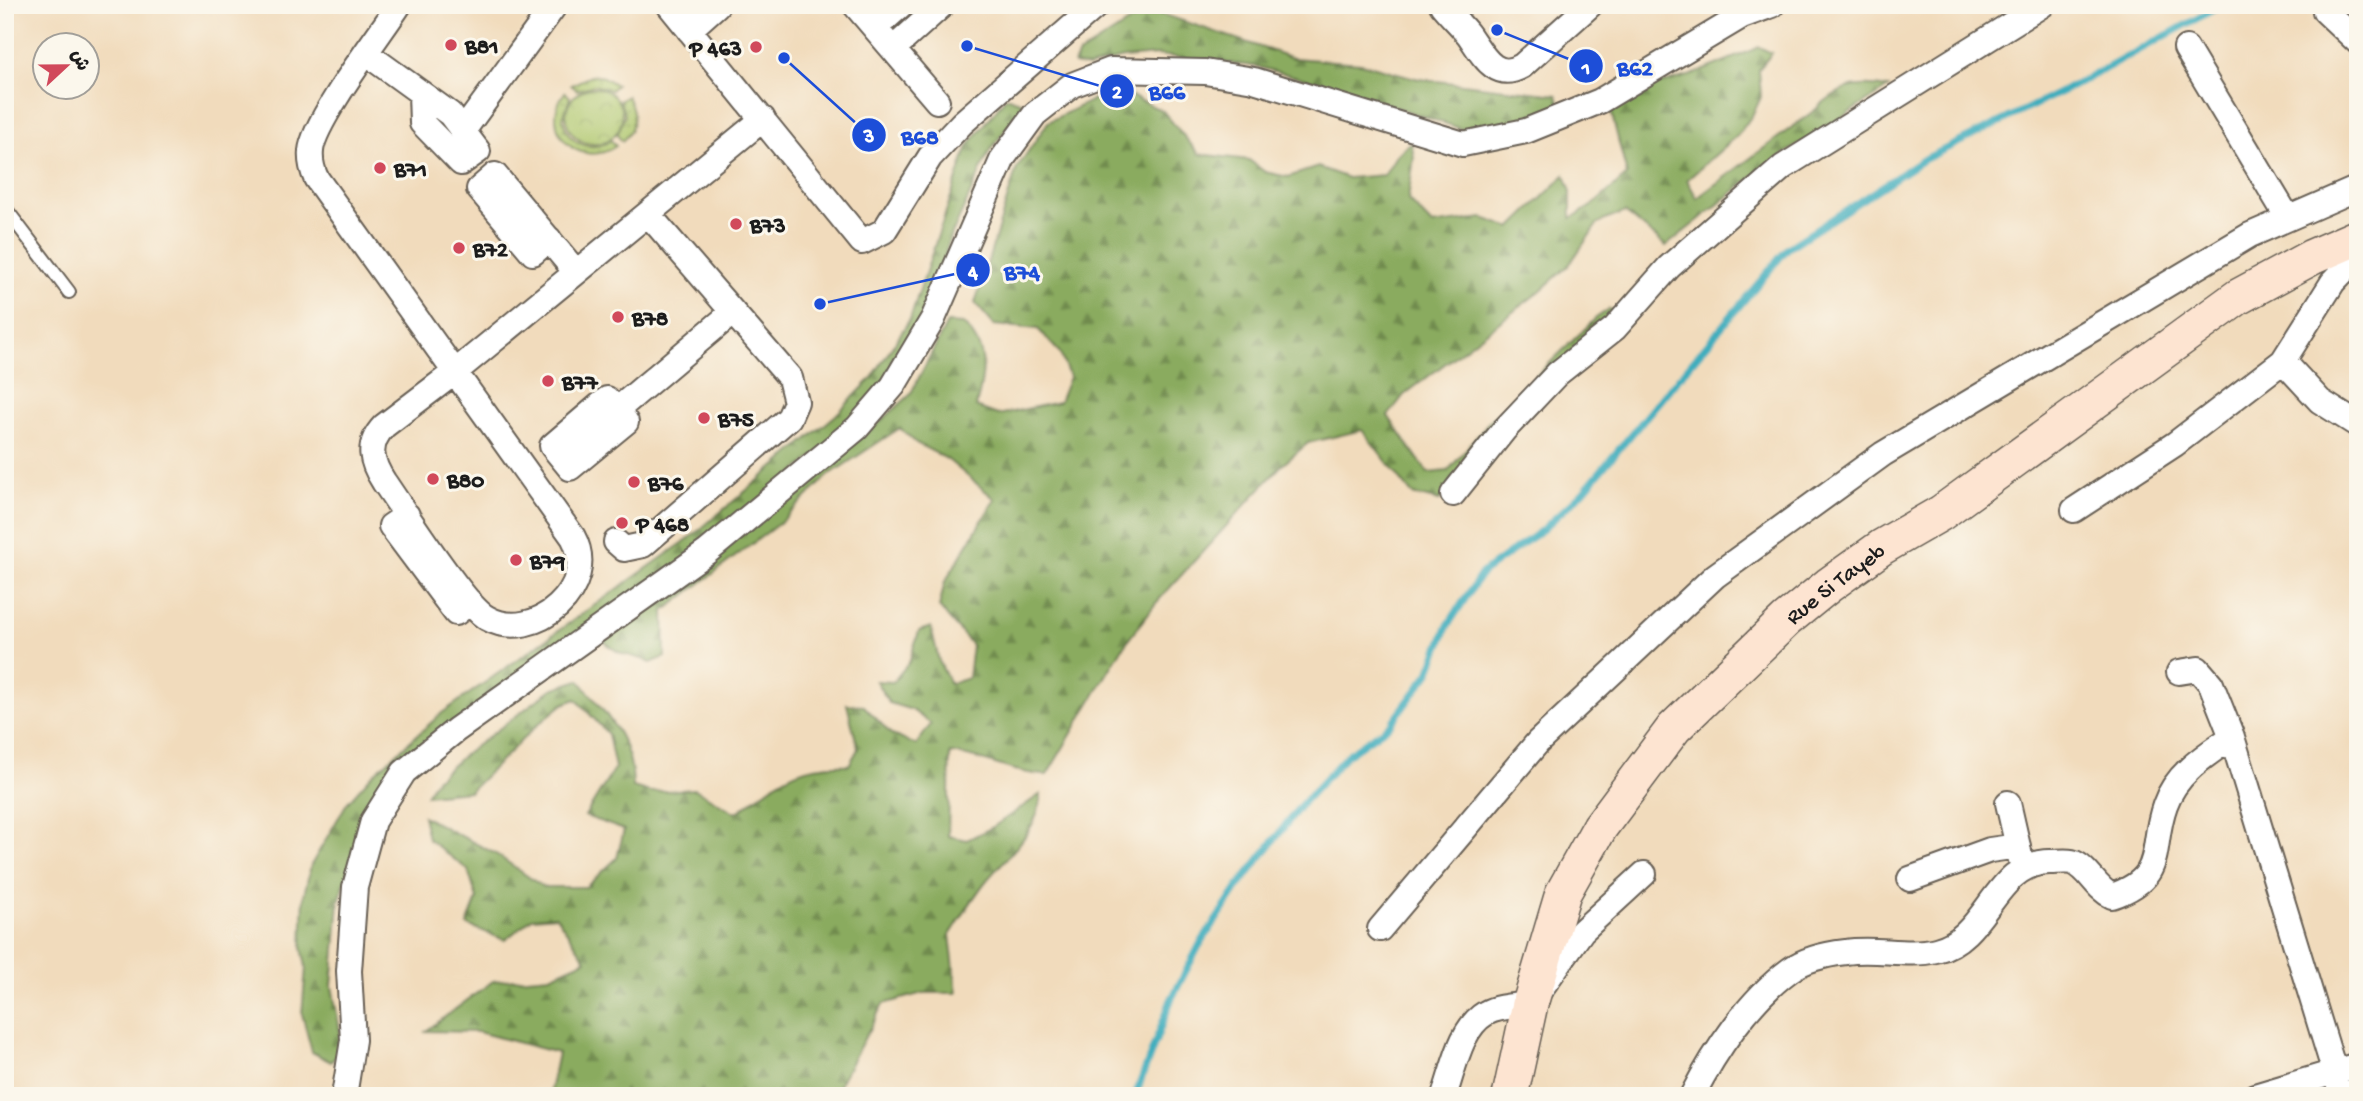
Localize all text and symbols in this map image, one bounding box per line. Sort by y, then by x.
north arrow [32,32,102,102]
place label: B81 [464,35,499,62]
marker: B81 [443,37,459,53]
place label: P 463 [687,37,742,64]
marker: P 463 [748,39,764,55]
callout: B62 [1568,44,1667,89]
text: ش [64,47,93,75]
text: B62 [1616,56,1653,85]
text: 1 [1581,58,1590,83]
callout: B66 [1100,68,1199,113]
text: B66 [1148,80,1186,109]
text: 2 [1112,82,1123,107]
callout: B68 [852,113,952,158]
text: B68 [900,125,939,154]
text: 3 [863,126,875,151]
place label: B71 [393,158,427,185]
marker: B71 [372,160,388,176]
place label: B73 [749,214,786,241]
marker: B73 [728,216,744,232]
place label: B72 [472,238,509,265]
marker: B72 [451,240,467,256]
callout: B74 [955,248,1054,293]
text: B74 [1003,260,1041,289]
text: 4 [967,262,979,287]
place label: B78 [631,307,669,334]
marker: B78 [610,309,626,325]
place label: B77 [561,371,599,398]
marker: B77 [540,373,556,389]
place label: B75 [717,408,754,435]
marker: B75 [696,410,712,426]
place label: B80 [446,469,484,496]
marker: B80 [425,471,441,487]
place label: B76 [647,472,685,499]
marker: B76 [626,474,642,490]
place label: P 468 [634,513,690,540]
marker: P 468 [614,515,630,531]
street label: Rue Si Tayeb [1781,539,1892,632]
place label: B79 [529,550,566,577]
marker: B79 [508,552,524,568]

